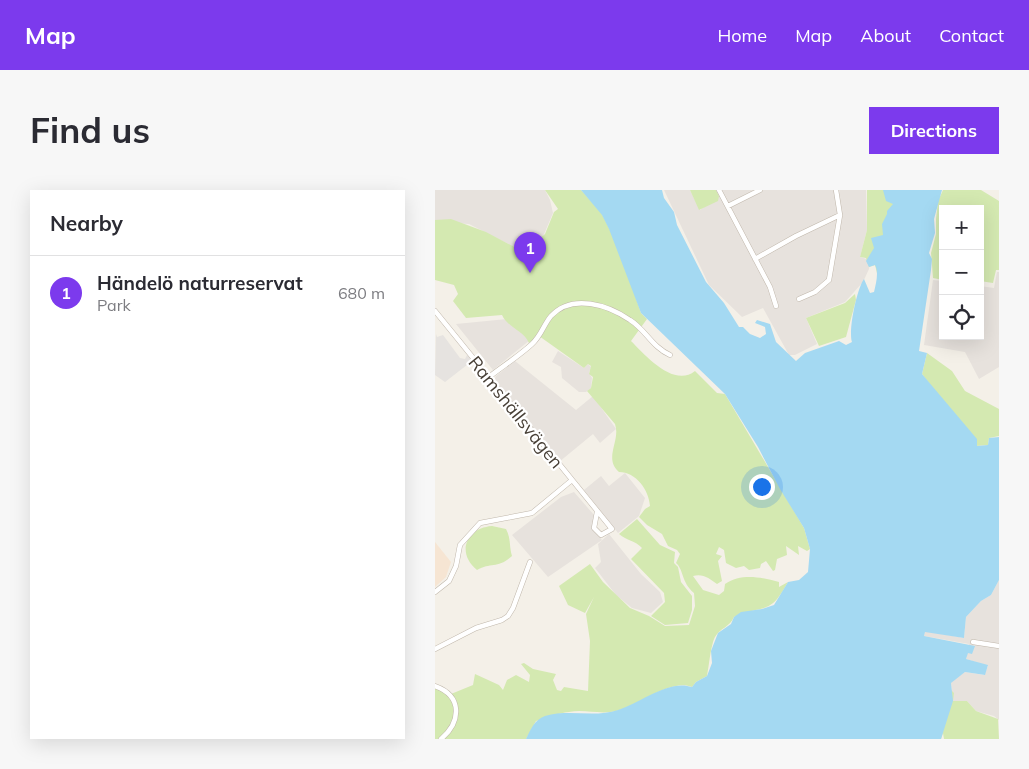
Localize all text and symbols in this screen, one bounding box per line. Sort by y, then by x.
text: Map [25,20,76,50]
text: Home [717,24,767,47]
text: Map [795,24,832,47]
text: About [860,24,911,47]
text: Contact [939,24,1004,47]
button: Directions [869,107,999,154]
text: Find us [30,108,150,152]
map controls [939,205,984,340]
button: + [939,205,984,250]
text: Nearby [50,210,123,236]
pin: 1 [514,232,546,273]
button: − [939,250,984,295]
text: Händelö naturreservat [97,271,303,295]
text: 1 [61,283,71,303]
text: 680 m [338,283,385,303]
text: Park [97,295,131,315]
button: locate [939,295,984,340]
street label: Ramshällsvägen [464,351,568,473]
your location [749,474,775,500]

